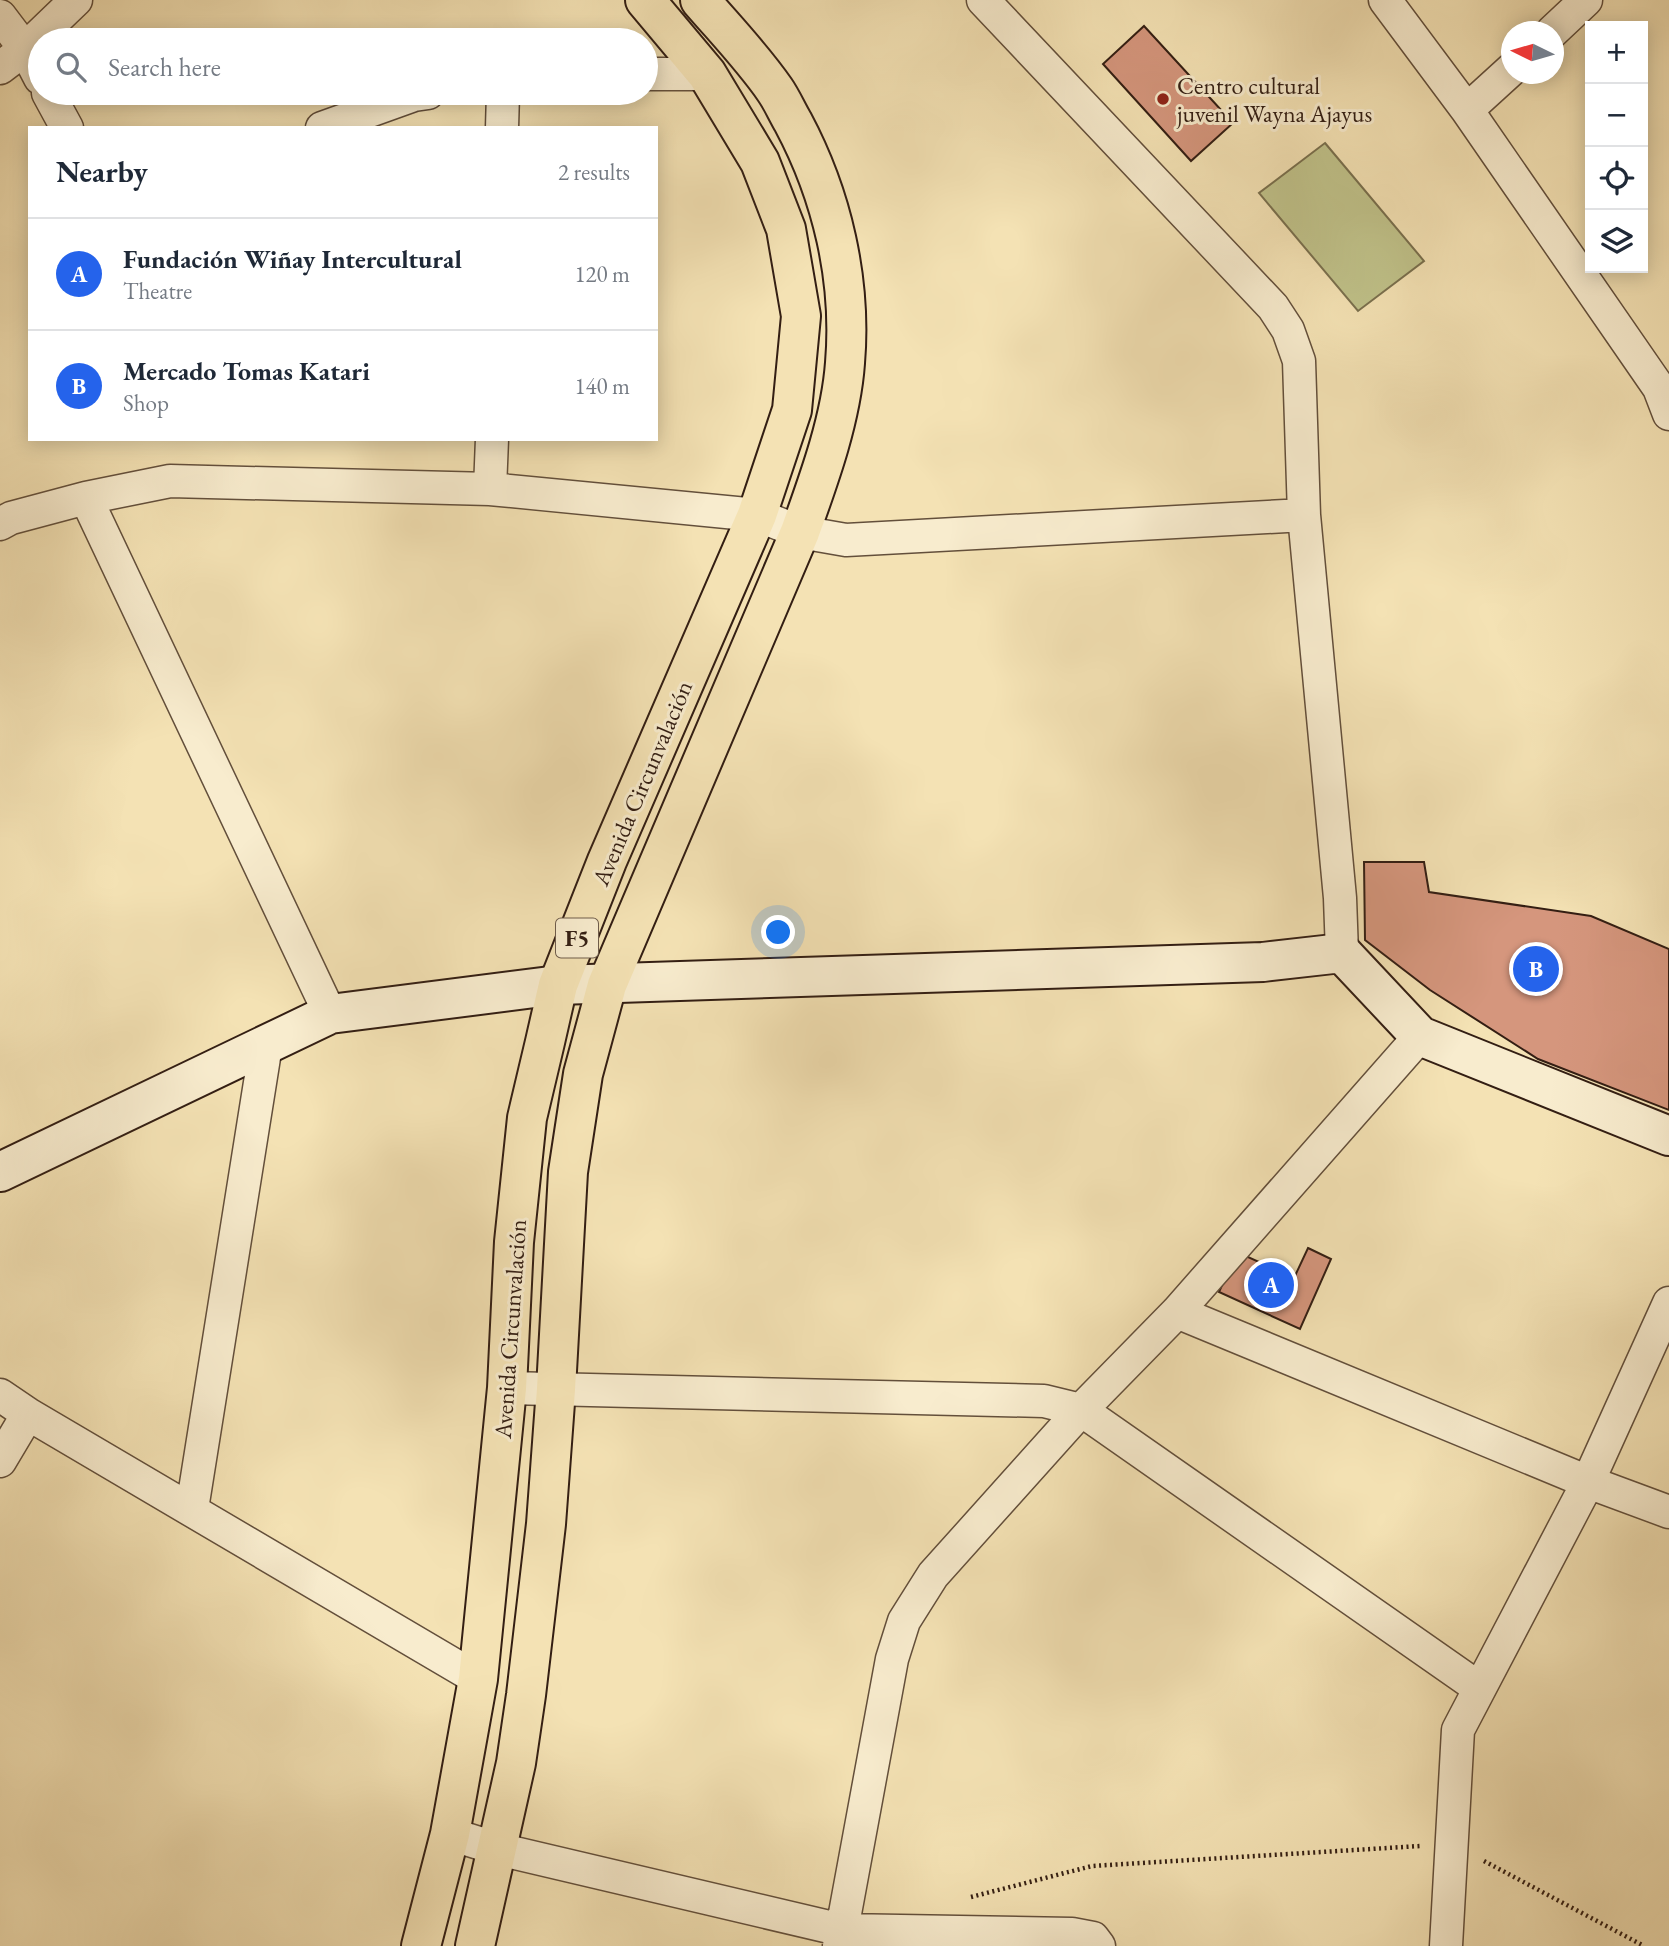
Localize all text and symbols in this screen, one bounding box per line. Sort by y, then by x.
north arrow [1501,21,1564,84]
map controls [1585,21,1648,273]
button: + [1585,21,1648,84]
search box [28,28,658,105]
icon: search [52,48,90,86]
text: Search here [108,50,221,84]
place label: Centro cultural juvenil Wayna Ajayus [1176,70,1372,129]
button: − [1585,84,1648,147]
marker: Centro cultural juvenil Wayna Ajayus [1155,91,1171,107]
button: locate [1585,147,1648,210]
text: Nearby [56,152,148,191]
text: 2 results [558,157,630,187]
button: layers [1585,210,1648,273]
text: Fundación Wiñay Intercultural [123,242,462,276]
text: A [71,259,87,289]
text: 120 m [574,259,630,289]
text: Theatre [123,276,192,306]
text: Mercado Tomas Katari [123,354,370,388]
text: B [72,371,86,401]
text: 140 m [574,371,630,401]
text: Shop [123,388,169,418]
street label: Avenida Circunvalación [584,675,699,891]
your location [761,915,795,949]
road number: F5 [556,918,598,958]
pin: B [1513,943,1559,995]
street label: Avenida Circunvalación [487,1218,533,1441]
pin: A [1248,1259,1294,1311]

